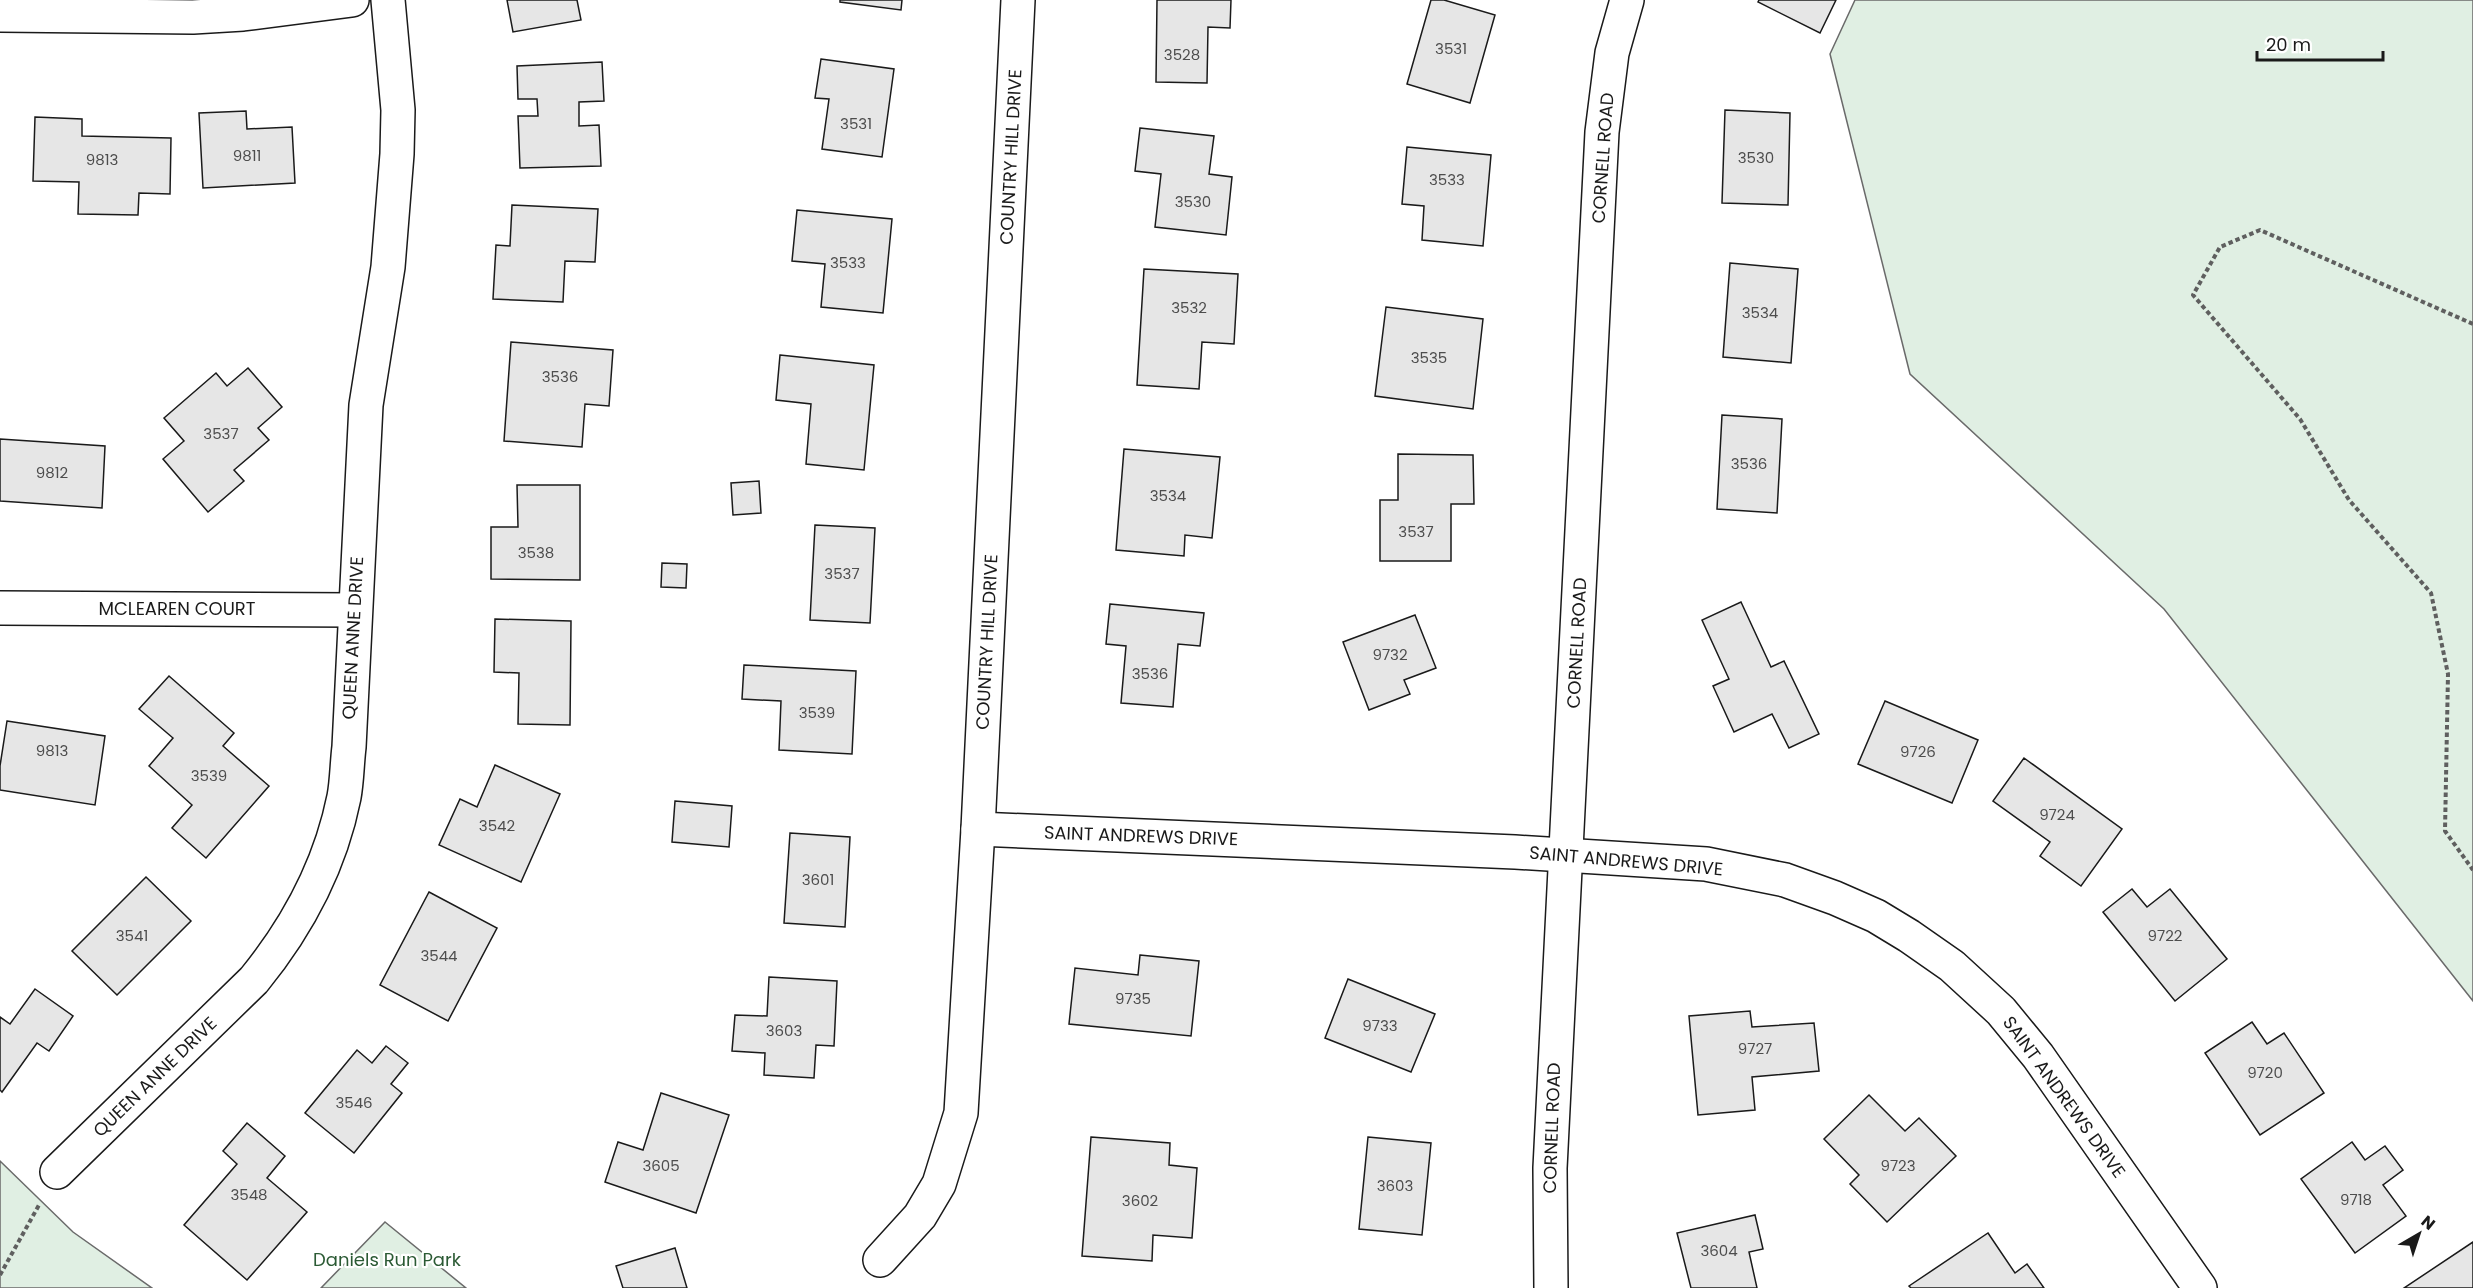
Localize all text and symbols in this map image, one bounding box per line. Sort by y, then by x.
scale bar [2257,24,2383,62]
text: 20 m [2266,32,2311,57]
house number: 3531 [1435,38,1467,59]
house number: 3528 [1164,44,1200,65]
street label: COUNTRY HILL DRIVE [993,69,1028,245]
street label: CORNELL ROAD [1585,92,1620,224]
house number: 3531 [840,113,872,134]
house number: 9811 [233,145,261,166]
house number: 3530 [1738,147,1774,168]
house number: 9813 [86,149,118,170]
house number: 3533 [1429,169,1465,190]
house number: 3530 [1175,191,1211,212]
house number: 3533 [830,252,866,273]
house number: 3532 [1171,297,1207,318]
house number: 3534 [1742,302,1778,323]
house number: 3535 [1411,347,1447,368]
house number: 3536 [542,366,578,387]
house number: 3537 [203,423,239,444]
house number: 3536 [1731,453,1767,474]
house number: 9812 [36,462,68,483]
house number: 3534 [1150,485,1186,506]
house number: 3537 [1398,521,1434,542]
house number: 3538 [518,542,554,563]
street label: COUNTRY HILL DRIVE [969,554,1004,730]
street label: QUEEN ANNE DRIVE [336,556,369,720]
house number: 3537 [824,563,860,584]
street label: CORNELL ROAD [1561,577,1592,709]
street label: MCLEAREN COURT [98,596,256,621]
house number: 9732 [1372,644,1408,665]
house number: 3536 [1132,663,1168,684]
house number: 3539 [799,702,835,723]
house number: 9813 [36,740,68,761]
house number: 9726 [1900,741,1936,762]
house number: 3539 [191,765,227,786]
house number: 9724 [2039,804,2075,825]
house number: 3542 [479,815,515,836]
street label: SAINT ANDREWS DRIVE [1043,820,1239,851]
street label: SAINT ANDREWS DRIVE [1528,840,1724,881]
house number: 3601 [802,869,834,890]
house number: 3541 [116,925,148,946]
house number: 9722 [2148,925,2182,946]
house number: 3544 [420,945,458,966]
house number: 9735 [1115,988,1151,1009]
street label: QUEEN ANNE DRIVE [87,1011,222,1142]
street label: SAINT ANDREWS DRIVE [1997,1011,2132,1183]
house number: 9733 [1362,1015,1398,1036]
house number: 3603 [766,1020,802,1041]
house number: 9727 [1738,1038,1772,1059]
street label: CORNELL ROAD [1537,1062,1566,1194]
house number: 9720 [2247,1062,2283,1083]
house number: 3546 [335,1092,373,1113]
house number: 3605 [642,1155,680,1176]
house number: 9723 [1880,1155,1916,1176]
house number: 3603 [1377,1175,1413,1196]
house number: 3548 [230,1184,268,1205]
house number: 9718 [2340,1189,2372,1210]
house number: 3602 [1122,1190,1158,1211]
north arrow [2389,1204,2449,1264]
text: N [2416,1210,2440,1235]
house number: 3604 [1700,1240,1738,1261]
park label: Daniels Run Park [313,1247,462,1272]

